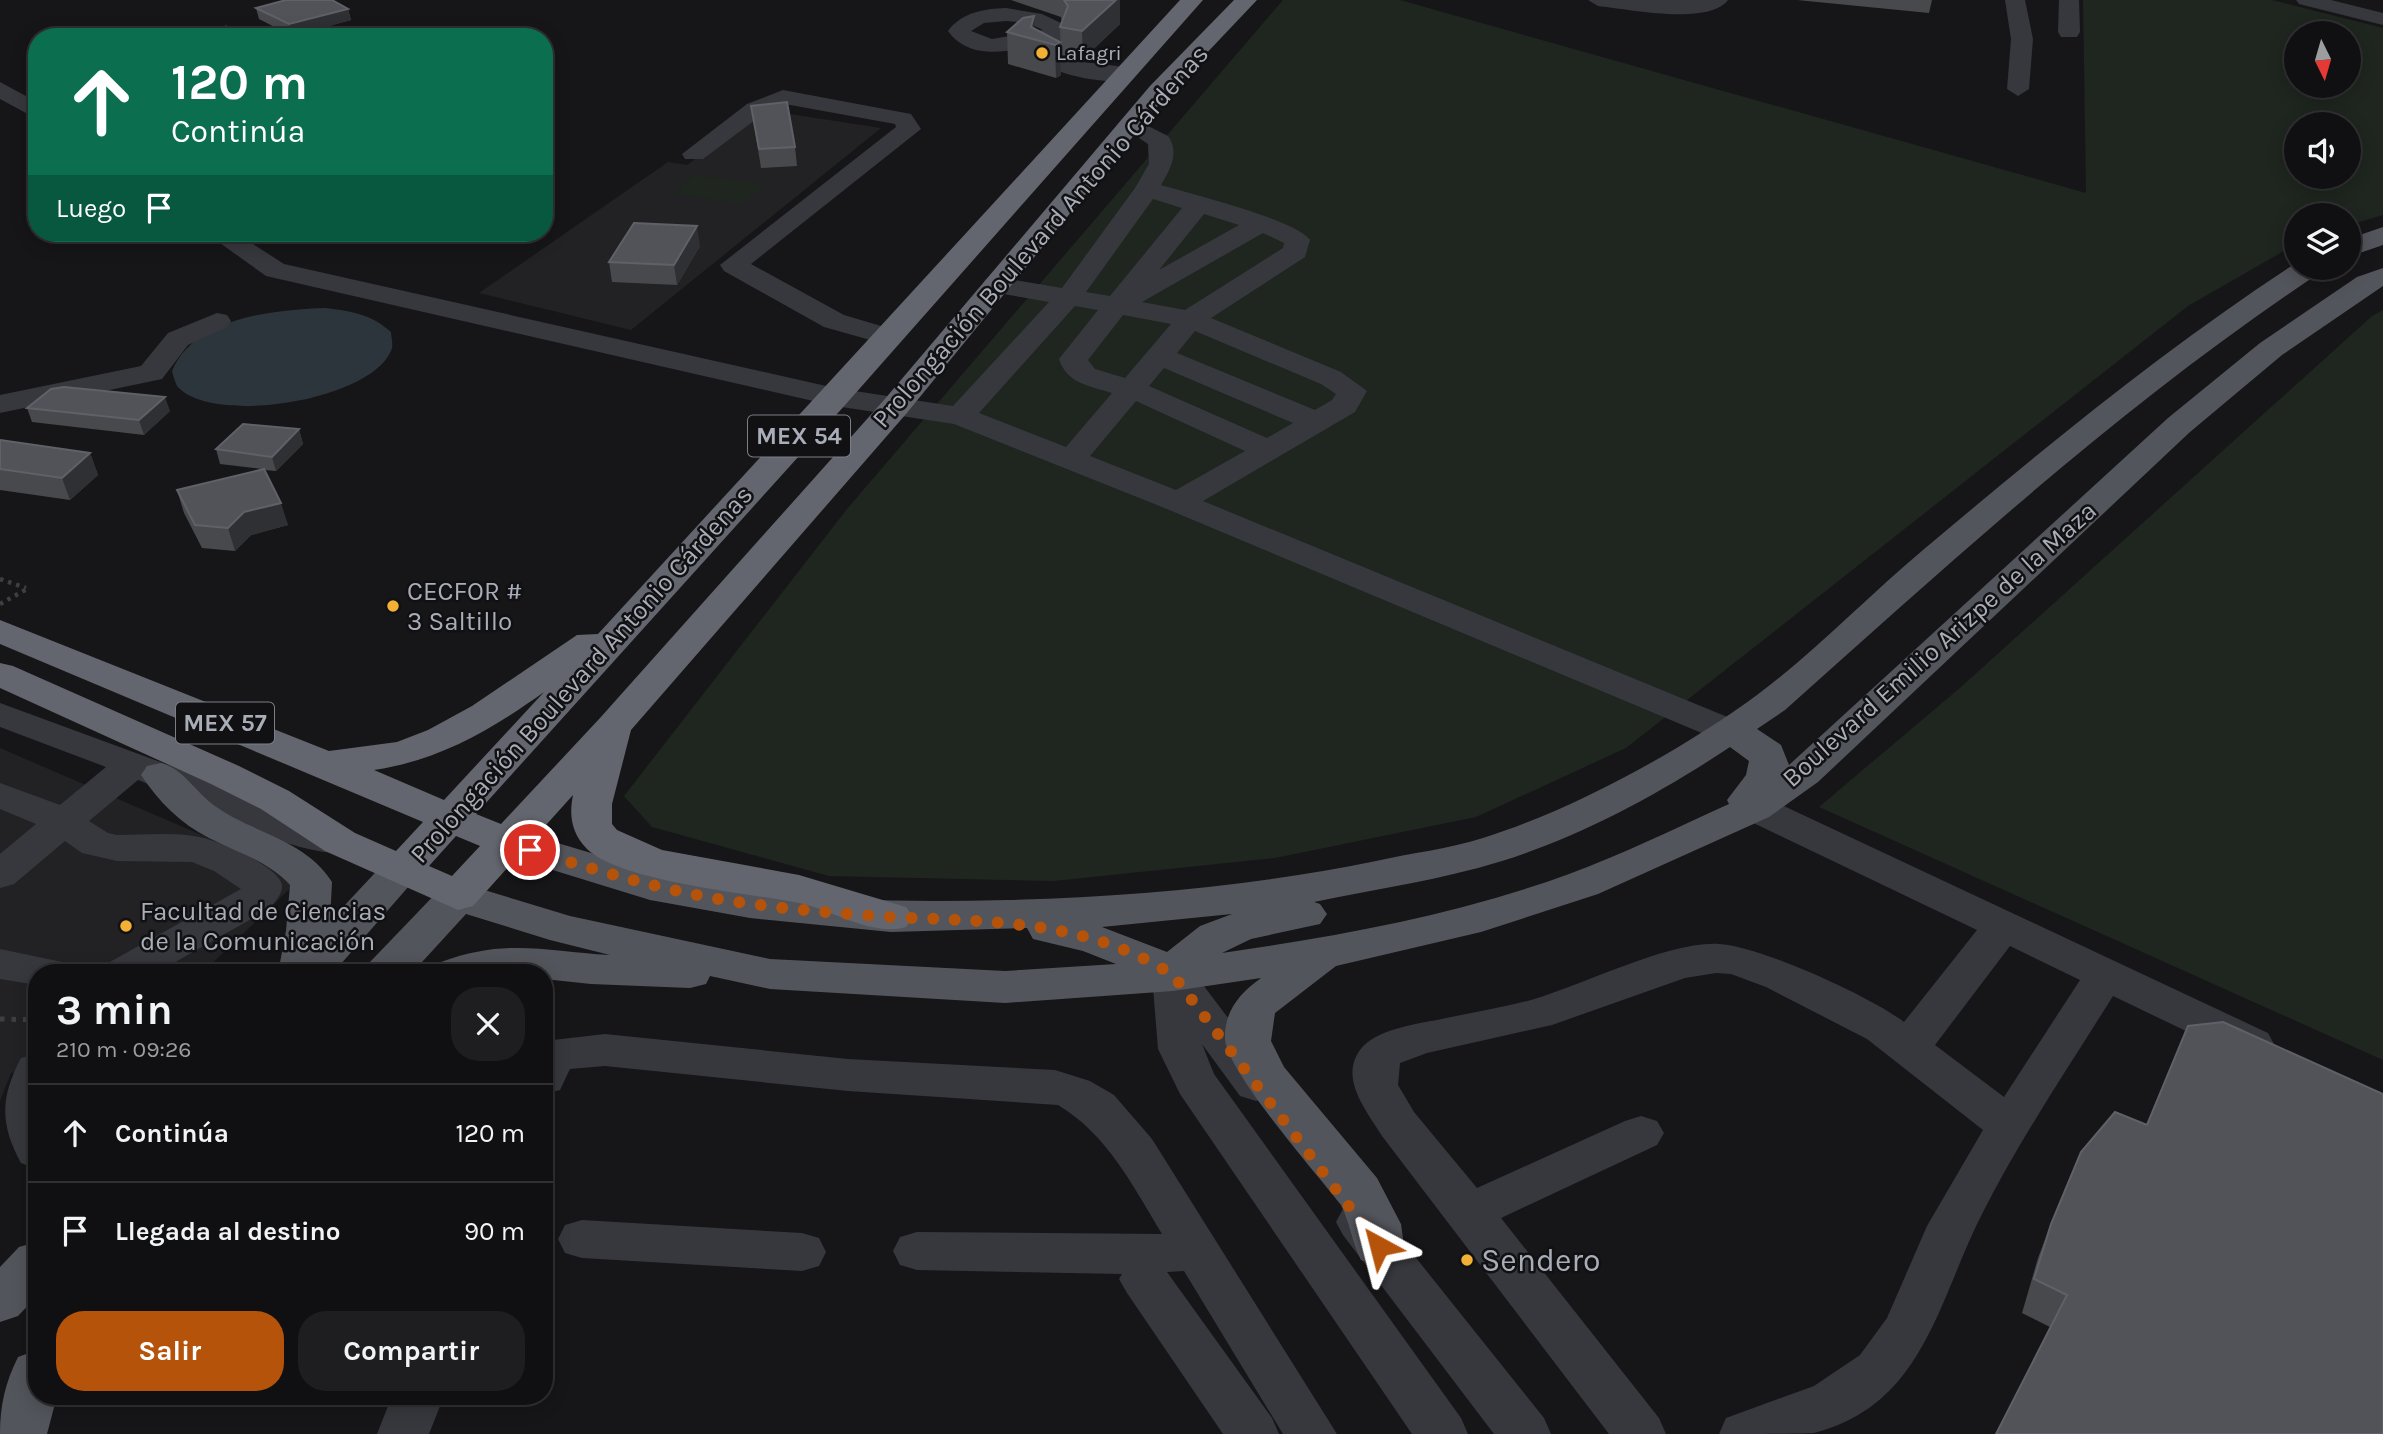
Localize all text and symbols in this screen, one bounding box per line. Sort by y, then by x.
north arrow [2284,21,2361,98]
map controls [2284,21,2361,280]
street label: Prolongación Boulevard Antonio Cárdenas [866,39,1215,434]
place label: Lafagri [1056,41,1122,65]
marker: Lafagri [1034,45,1050,61]
text: 120 m [171,54,308,111]
icon: ahead [56,56,147,147]
button: sound [2284,112,2361,189]
text: Continúa [171,113,305,150]
icon: arrive [140,189,178,227]
text: Luego [56,193,126,224]
button: layers [2284,203,2361,280]
road number: MEX 54 [748,416,850,456]
street label: Prolongación Boulevard Antonio Cárdenas [404,479,759,869]
street label: Boulevard Emilio Arizpe de la Maza [1776,495,2103,794]
place label: CECFOR # 3 Saltillo [407,576,522,637]
marker: CECFOR # 3 Saltillo [385,598,401,614]
road number: MEX 57 [176,702,274,744]
pin [500,820,560,880]
icon: arrive [511,831,549,869]
place label: Facultad de Ciencias de la Comunicación [140,896,386,957]
marker: Facultad de Ciencias de la Comunicación [118,918,134,934]
text: 3 min [56,985,173,1035]
button: close [451,987,525,1061]
text: 210 m · 09:26 [56,1036,191,1063]
icon: ahead [56,1114,94,1152]
text: Continúa [115,1118,229,1149]
text: 120 m [455,1118,525,1149]
position arrow [1342,1209,1416,1283]
icon: arrive [56,1212,94,1250]
text: Llegada al destino [115,1216,341,1247]
text: 90 m [464,1216,525,1247]
place label: Sendero [1481,1242,1601,1279]
marker: Sendero [1459,1252,1475,1268]
button: Salir [56,1311,284,1391]
button: Compartir [298,1311,525,1391]

